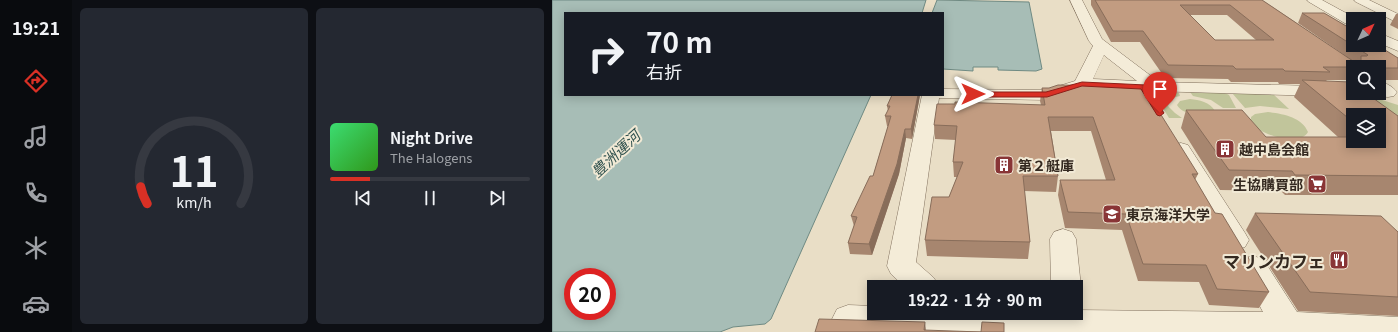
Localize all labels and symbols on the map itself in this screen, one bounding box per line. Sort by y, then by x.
north arrow [1346,12,1386,52]
pin [1143,72,1177,113]
position arrow [952,73,994,115]
water label: 豊洲運河 [586,123,646,181]
building icon: 越中島会館 [1214,138,1236,160]
place label: 越中島会館 [1239,139,1309,159]
building icon: 第２艇庫 [993,154,1015,176]
place label: 第２艇庫 [1018,155,1074,175]
supermarket icon: 生協購買部 [1306,173,1328,195]
place label: 生協購買部 [1233,174,1303,194]
school or university icon: 東京海洋大学 [1101,203,1123,225]
place label: 東京海洋大学 [1126,204,1210,224]
place label: マリンカフェ [1223,248,1325,273]
restaurant icon: マリンカフェ [1328,249,1350,271]
speed limit sign: 20 [564,268,616,320]

